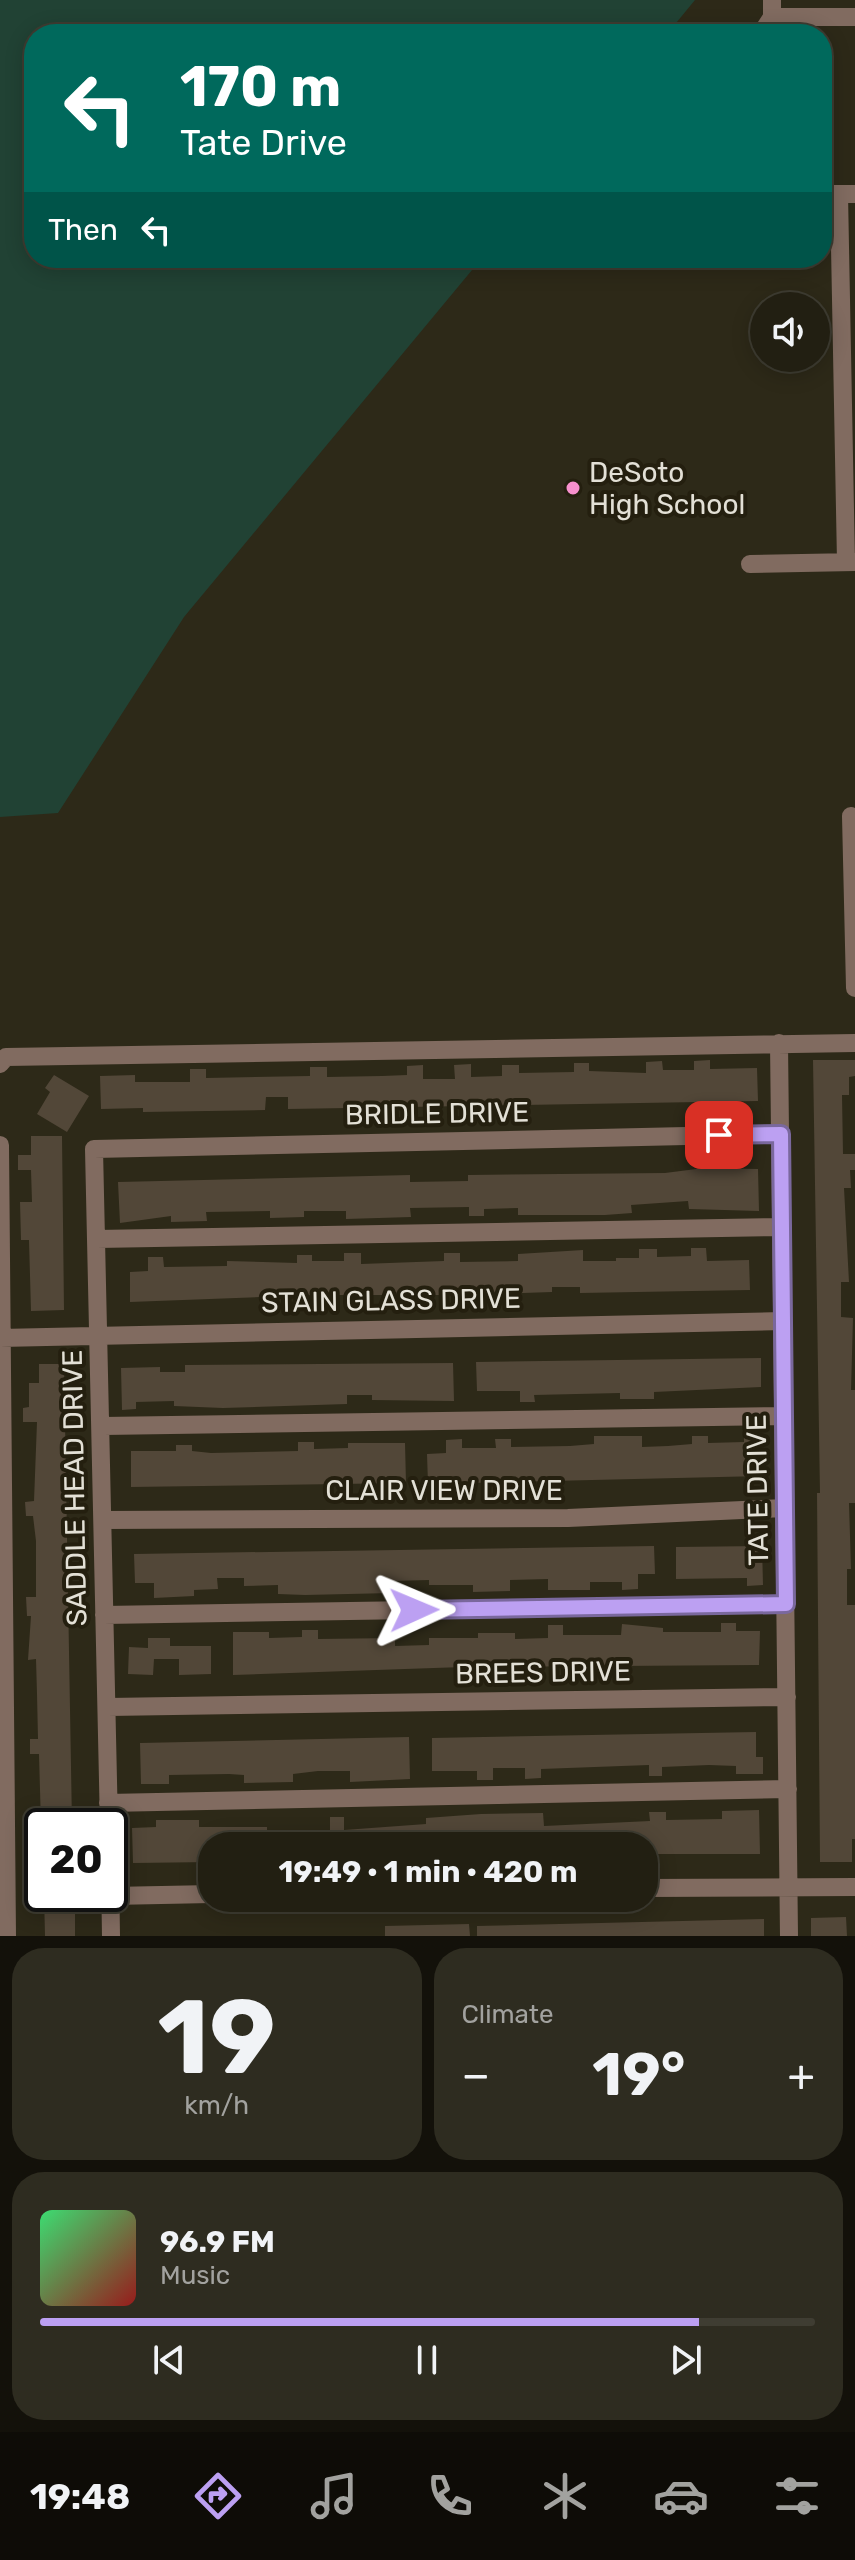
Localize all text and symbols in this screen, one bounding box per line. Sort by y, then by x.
text: 170 m [180,54,341,120]
icon: left [48,56,152,160]
text: Tate Drive [180,121,347,164]
icon: left [134,208,178,252]
text: Then [48,212,118,248]
map controls [750,292,830,372]
button: sound [750,292,830,372]
place label: DeSoto High School [589,456,745,521]
marker: DeSoto High School [564,479,582,497]
street label: BRIDLE DRIVE [345,1095,529,1132]
pin [685,1101,753,1169]
icon: arrive [697,1113,741,1157]
street label: STAIN GLASS DRIVE [261,1282,521,1319]
street label: SADDLE HEAD DRIVE [56,1349,93,1627]
street label: TATE DRIVE [740,1414,775,1566]
street label: CLAIR VIEW DRIVE [325,1474,563,1507]
position arrow [372,1568,456,1652]
street label: BREES DRIVE [455,1654,631,1691]
speed limit sign: 20 [24,1808,128,1912]
text: 19:49 · 1 min · 420 m [279,1854,577,1890]
text: 19 [158,1976,276,2099]
text: Climate [462,1999,554,2030]
text: 19° [592,2039,685,2110]
text: − [462,2049,490,2101]
text: + [788,2049,815,2101]
text: km/h [184,2090,249,2121]
text: 96.9 FM [160,2224,275,2260]
text: Music [160,2260,230,2291]
icon: previous [147,2338,191,2382]
icon: pause [405,2338,449,2382]
icon: next [664,2338,708,2382]
icon: directions [190,2468,246,2524]
icon: music [306,2468,362,2524]
icon: phone [422,2468,478,2524]
icon: climate [537,2468,593,2524]
icon: car [653,2468,709,2524]
icon: filters [769,2468,825,2524]
text: 19:48 [30,2475,130,2518]

